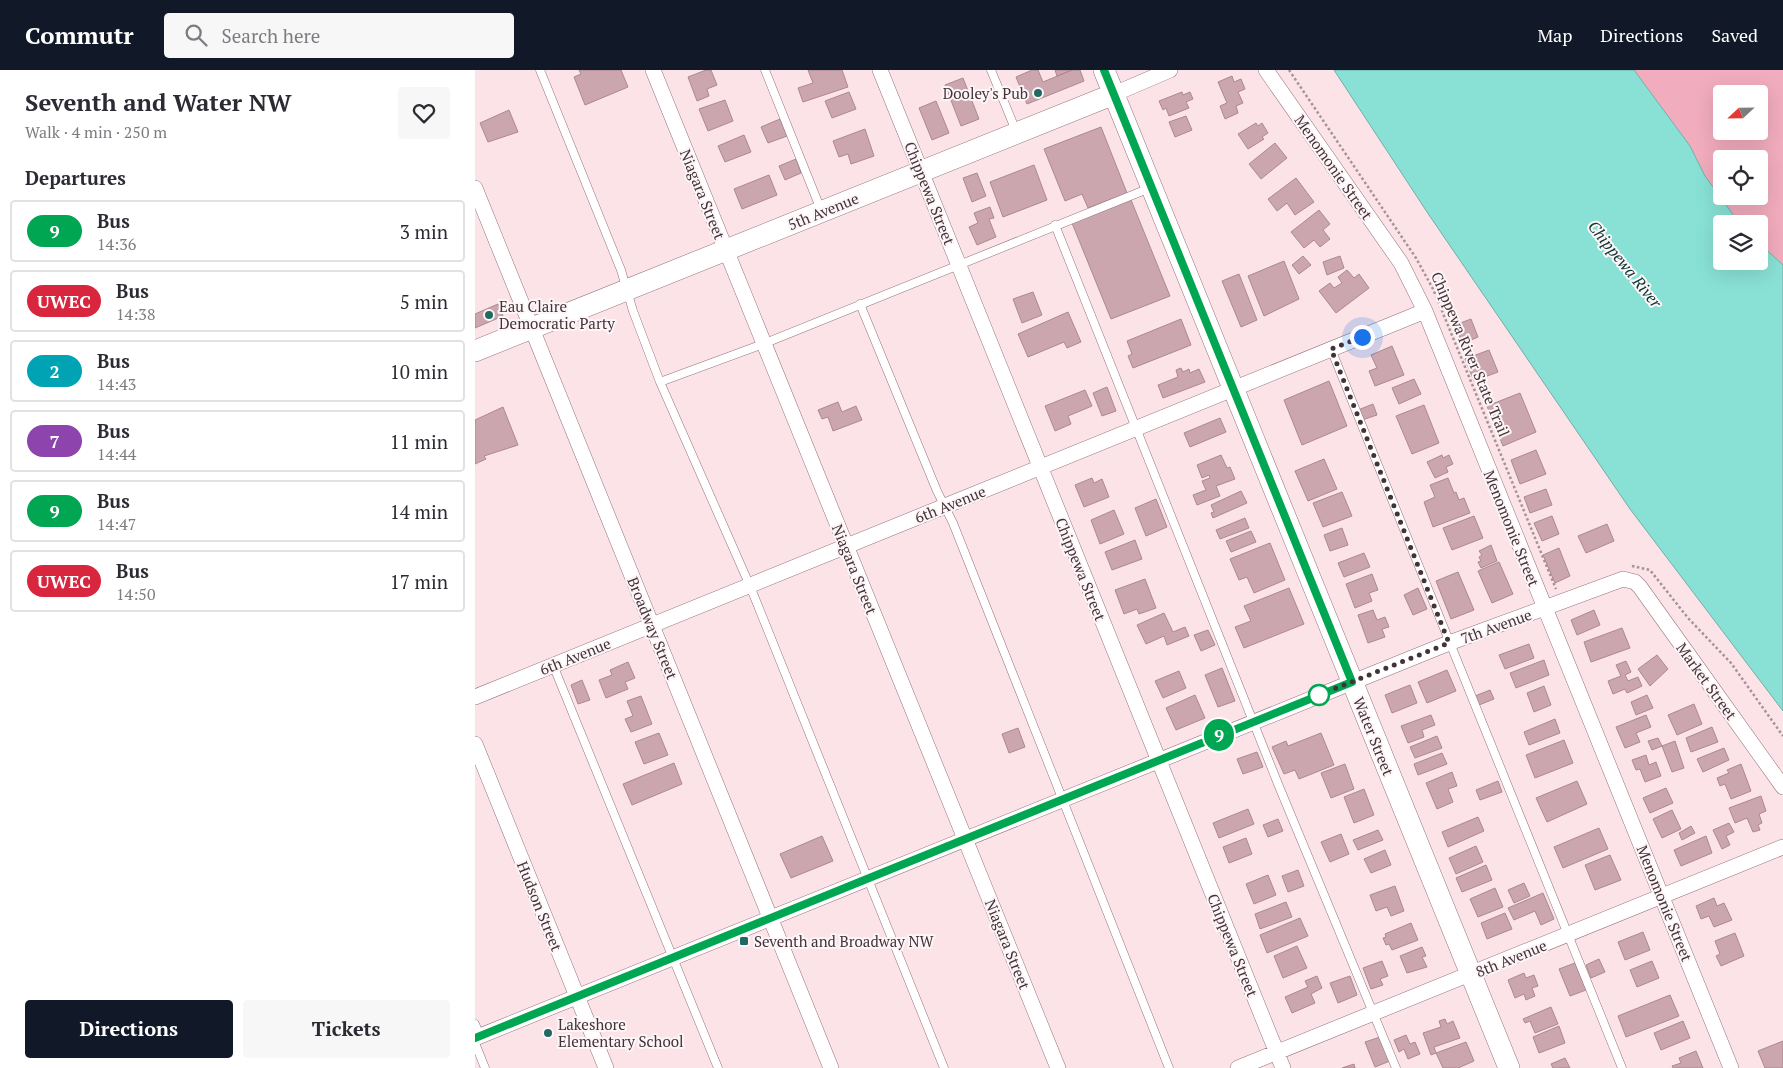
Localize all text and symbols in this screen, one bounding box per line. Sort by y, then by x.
search box [164,13,514,58]
text: Commutr [25,19,134,51]
icon: search [182,21,210,49]
text: Search here [222,23,320,48]
text: Map [1537,23,1572,47]
text: Directions [1600,23,1683,47]
text: Saved [1711,23,1758,47]
place label: Dooley's Pub [943,83,1028,103]
north arrow [1713,85,1767,140]
map controls [1713,85,1768,270]
text: Seventh and Water NW [25,86,292,118]
button: heart [398,87,450,139]
marker: Dooley's Pub [1032,87,1044,99]
street label: Menomonie Street [1290,111,1378,224]
text: Walk · 4 min · 250 m [25,121,167,143]
street label: Chippewa Street [900,138,960,248]
street label: Niagara Street [676,146,730,242]
button: locate [1713,150,1768,205]
text: Departures [25,165,126,190]
street label: 5th Avenue [785,188,861,234]
text: Bus [97,208,130,233]
button: layers [1713,215,1768,270]
water label: Chippewa River [1583,216,1667,313]
text: 9 [49,219,60,243]
text: 3 min [400,219,448,244]
text: 14:36 [97,233,136,255]
street label: Chippewa River State Trail [1427,269,1515,439]
text: Bus [116,278,149,303]
text: UWEC [37,289,91,313]
text: 5 min [400,289,448,314]
place label: Eau Claire Democratic Party [499,296,615,333]
text: 14:38 [116,303,155,325]
marker: Eau Claire Democratic Party [483,309,495,321]
your location [1350,325,1375,350]
text: Bus [97,348,130,373]
text: 2 [49,359,60,383]
text: 10 min [390,359,448,384]
text: 14:43 [97,373,136,395]
text: Bus [97,418,130,443]
text: 7 [49,429,60,453]
text: 11 min [390,429,448,454]
text: 14:44 [97,443,136,465]
street label: Menomonie Street [1480,467,1545,589]
street label: 6th Avenue [912,481,988,527]
text: Bus [97,488,130,513]
text: 9 [49,499,60,523]
text: 14 min [390,499,448,524]
text: 14:47 [97,513,136,535]
street label: Chippewa Street [1051,514,1111,624]
street label: Niagara Street [828,521,882,617]
text: Bus [116,558,149,583]
text: UWEC [37,569,91,593]
text: 17 min [390,569,448,594]
street label: Broadway Street [623,574,683,683]
text: 14:50 [116,583,155,605]
street label: 7th Avenue [1458,604,1534,648]
street label: 6th Avenue [537,633,613,679]
street label: Market Street [1672,638,1742,724]
unlabelled marker [1308,684,1330,706]
street label: Water Street [1349,694,1399,779]
line badge: 9 [1203,719,1235,751]
text: 9 [1214,723,1224,747]
street label: Menomonie Street [1633,842,1698,964]
street label: Hudson Street [513,858,567,954]
street label: Chippewa Street [1203,890,1263,1000]
street label: Niagara Street [981,896,1035,992]
place label: Seventh and Broadway NW [754,931,934,951]
marker: Seventh and Broadway NW [738,935,750,947]
street label: 8th Avenue [1473,935,1549,981]
button: Directions [25,1000,233,1058]
button: Tickets [243,1000,450,1058]
place label: Lakeshore Elementary School [558,1014,684,1051]
marker: Lakeshore Elementary School [542,1027,554,1039]

